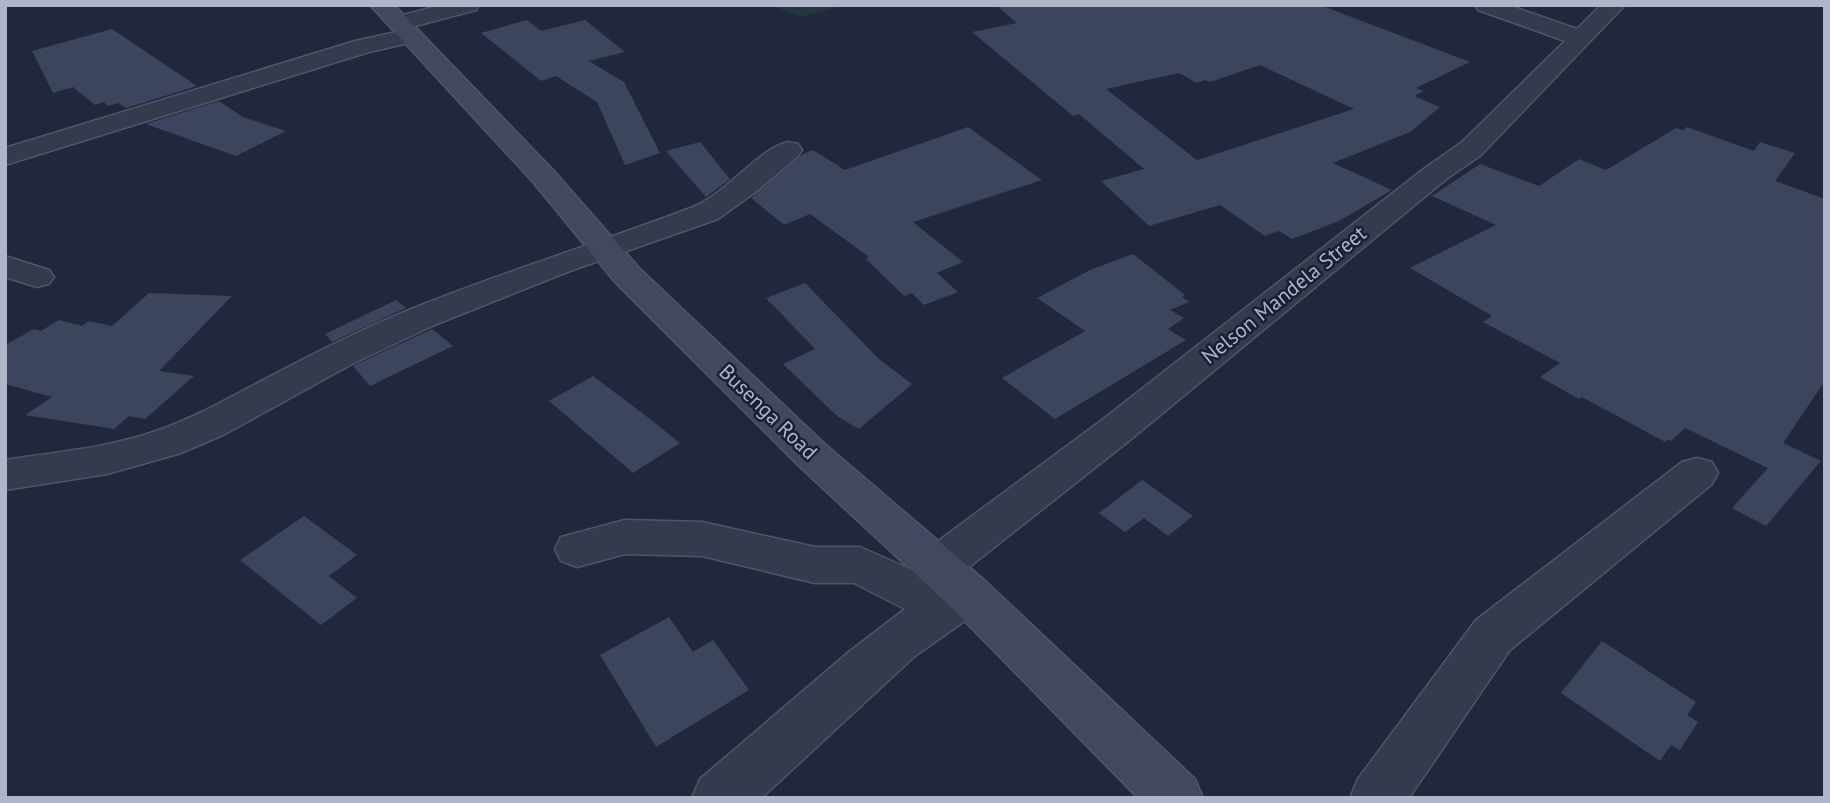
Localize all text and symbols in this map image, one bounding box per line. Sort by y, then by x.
street label: Nelson Mandela Street [1196,220,1372,369]
street label: Busenga Road [714,358,823,465]

